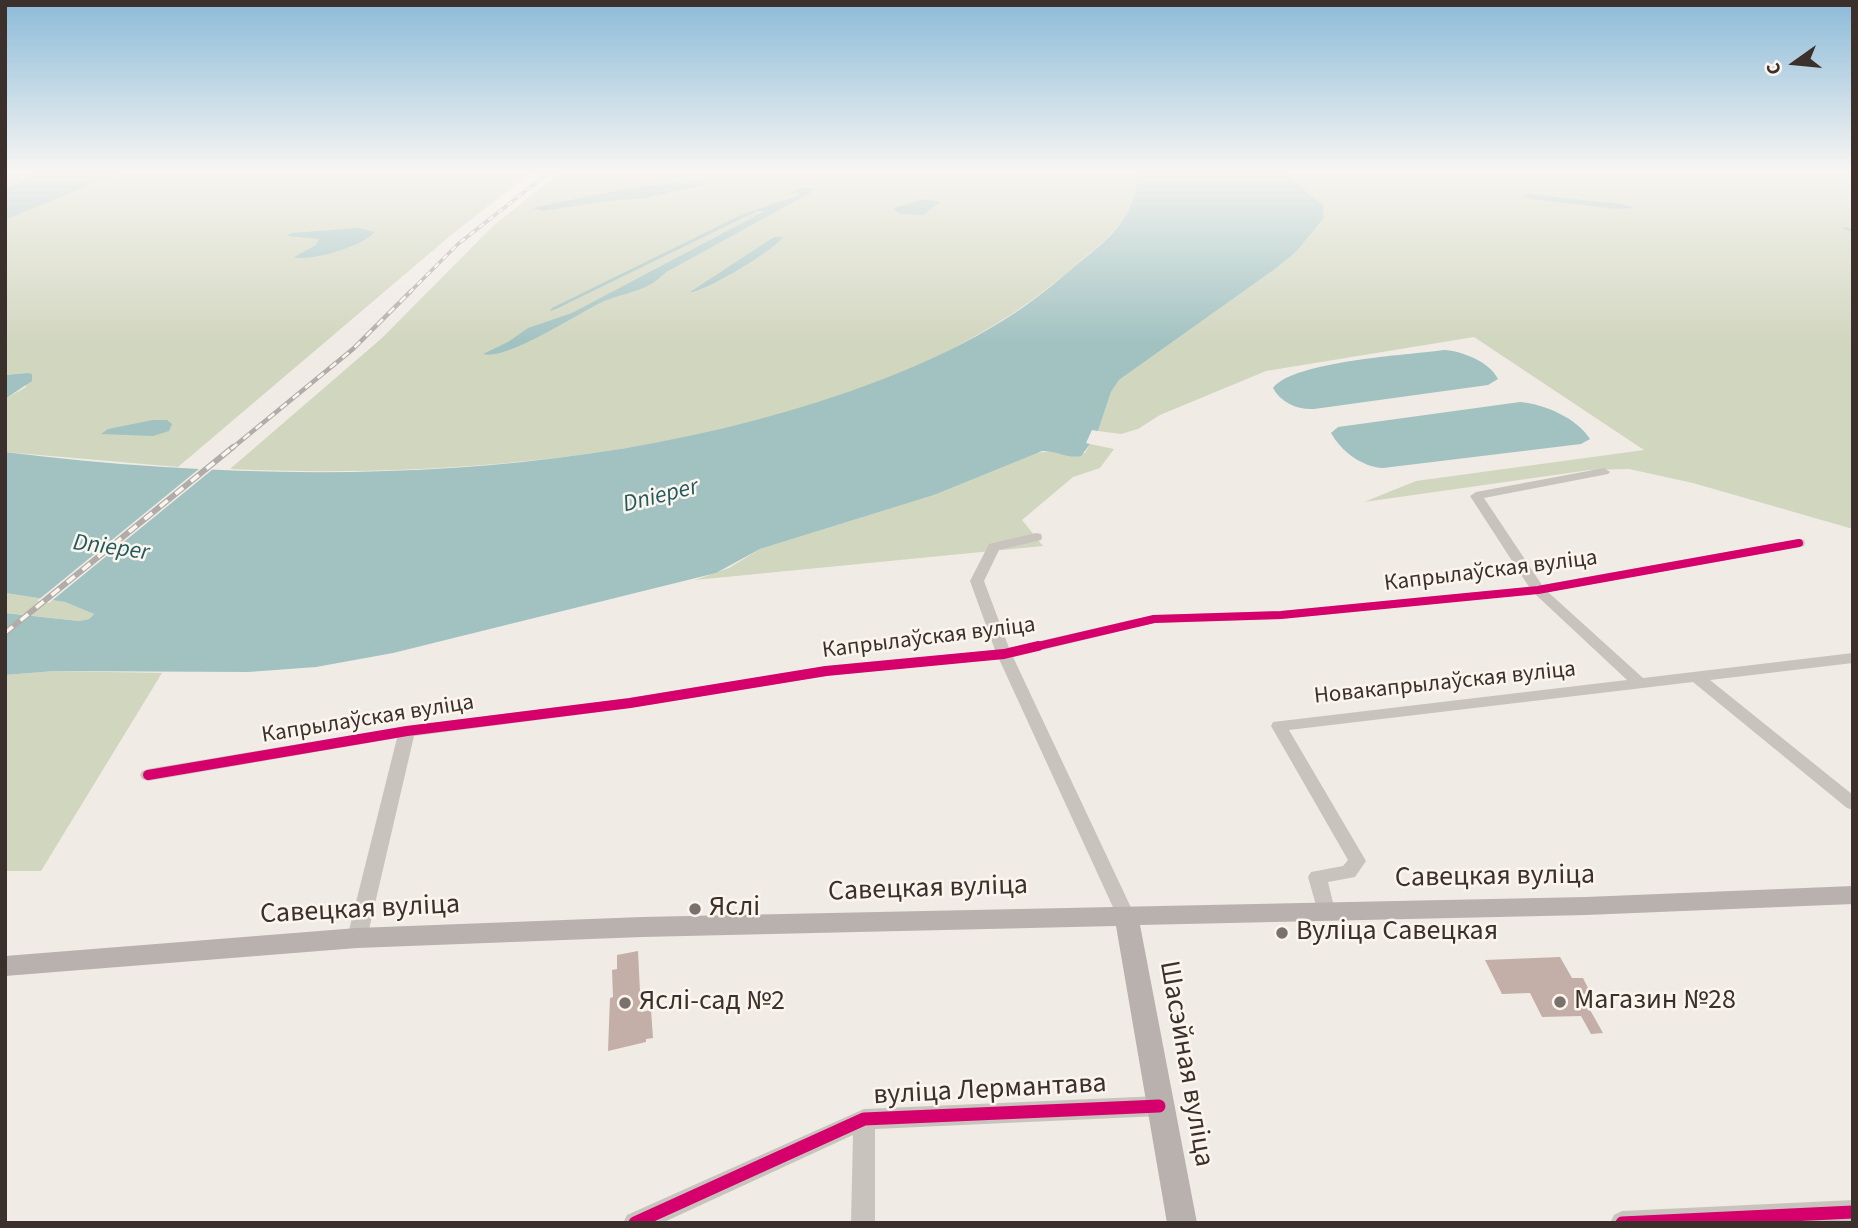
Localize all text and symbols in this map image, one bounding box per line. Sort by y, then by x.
north arrow [1760,28,1830,98]
text: С [1760,60,1789,77]
water label: Dnieper [620,474,702,520]
water label: Dnieper [71,529,151,569]
street label: Капрылаўская вуліца [1383,545,1599,599]
street label: Капрылаўская вуліца [821,612,1037,666]
street label: Новакапрылаўская вуліца [1313,657,1577,711]
street label: Капрылаўская вуліца [260,690,476,750]
street label: Савецкая вуліца [1395,859,1595,897]
street label: Савецкая вуліца [827,870,1029,910]
street label: Савецкая вуліца [259,889,461,933]
place label: Яслі [709,892,760,926]
marker: Яслі [687,901,703,917]
place label: Вуліца Савецкая [1296,916,1498,950]
marker: Вуліца Савецкая [1274,925,1290,941]
street label: Шасэйная вуліца [1150,958,1220,1170]
place label: Магазин №28 [1574,985,1736,1019]
place label: Яслі-сад №2 [639,986,785,1020]
marker: Магазин №28 [1552,994,1568,1010]
marker: Яслі-сад №2 [617,995,633,1011]
street label: вуліца Лермантава [873,1068,1107,1114]

